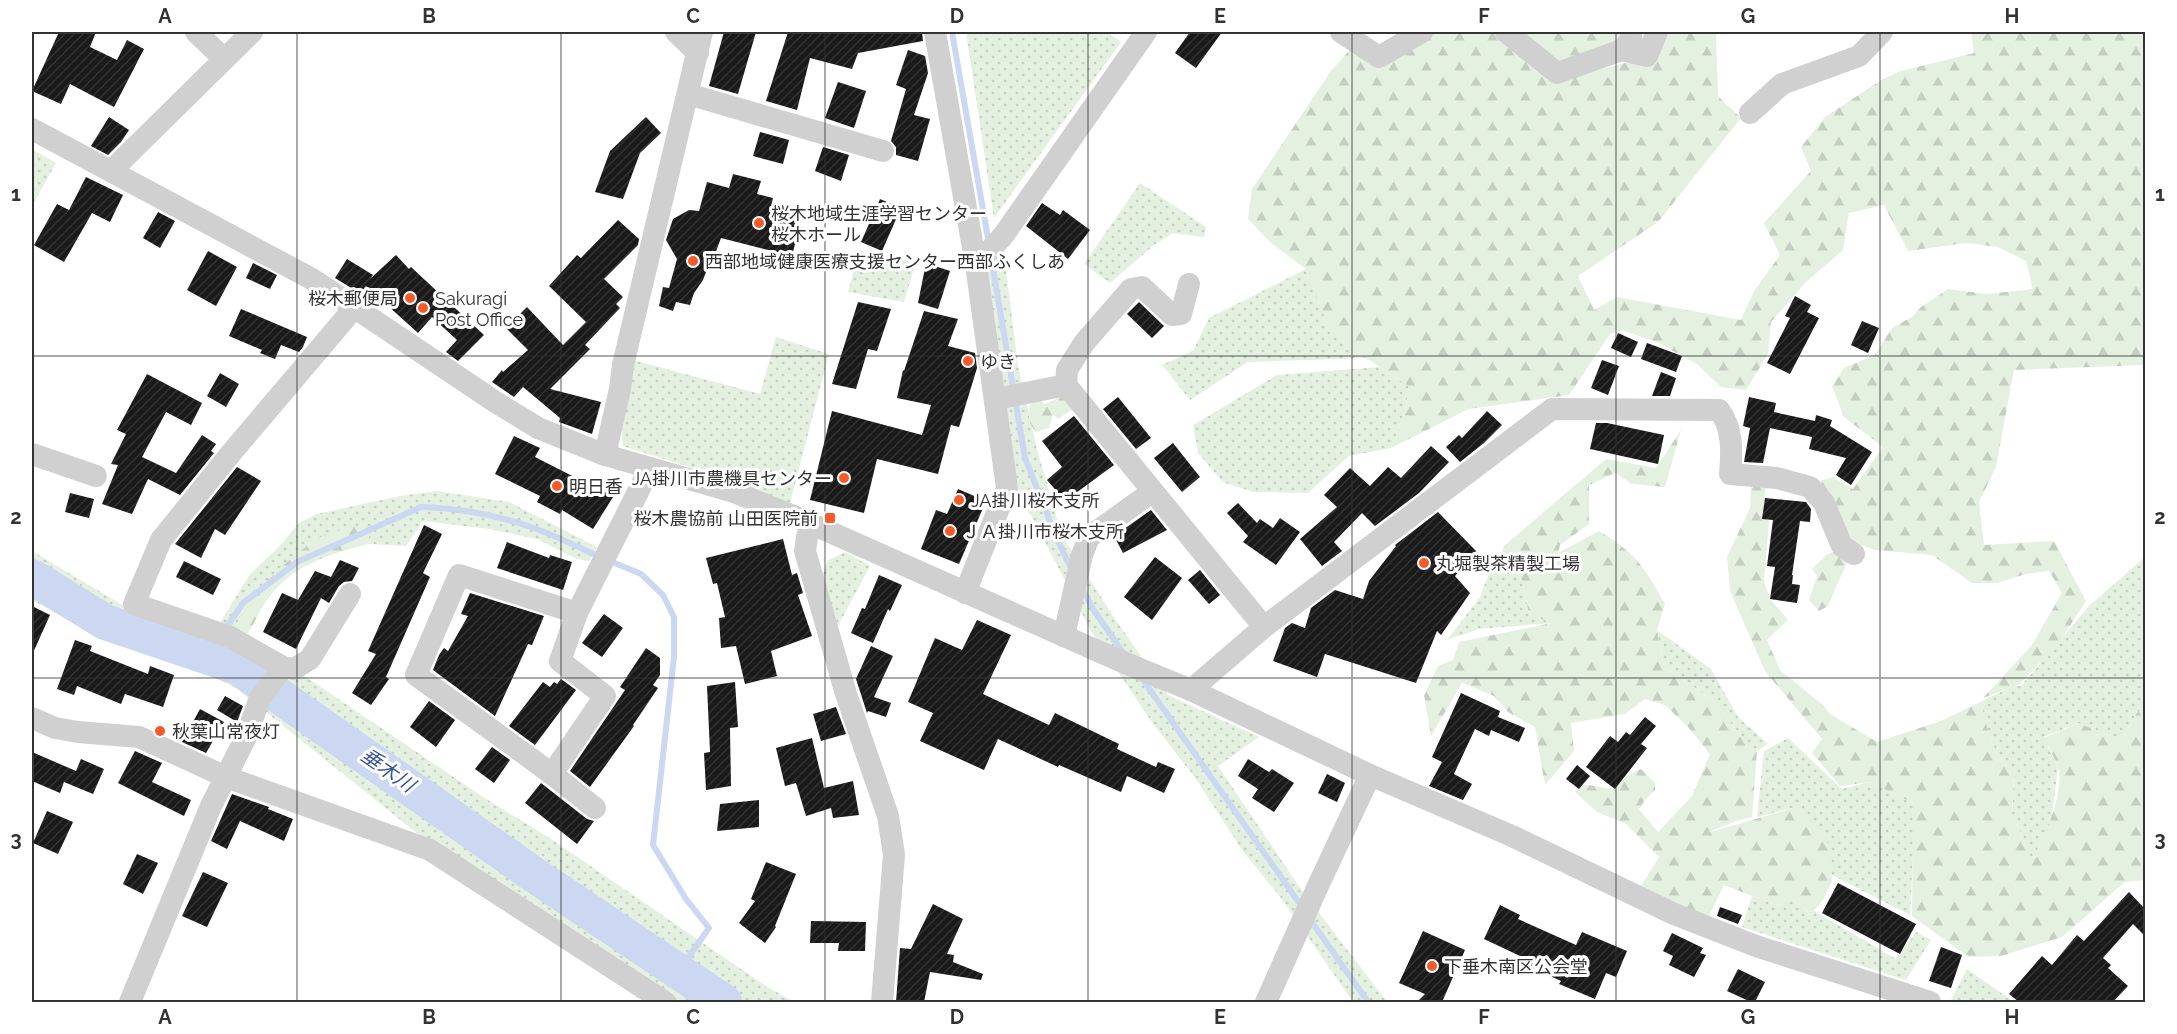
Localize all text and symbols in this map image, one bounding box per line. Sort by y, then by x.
text: A [158,4,172,28]
text: B [422,4,436,28]
text: C [686,4,700,28]
text: D [950,4,964,28]
text: E [1214,4,1226,28]
text: F [1478,4,1490,28]
text: G [1741,4,1755,28]
text: H [2005,4,2019,28]
text: 1 [11,182,21,206]
text: 1 [2155,182,2165,206]
place label: 桜木地域生涯学習センター 桜木ホール [771,203,987,245]
marker: 桜木地域生涯学習センター 桜木ホール [752,216,766,230]
place label: 西部地域健康医療支援センター西部ふくしあ [705,251,1065,272]
marker: 西部地域健康医療支援センター西部ふくしあ [686,254,700,268]
place label: 桜木郵便局 [308,288,398,309]
place label: Sakuragi Post Office [435,288,524,330]
marker: 桜木郵便局 [403,291,417,305]
marker: Sakuragi Post Office [416,301,430,315]
place label: ゆき [980,351,1016,372]
marker: ゆき [961,354,975,368]
place label: JA掛川市農機具センター [631,468,832,489]
marker: JA掛川市農機具センター [837,471,851,485]
place label: 明日香 [569,476,623,497]
marker: 明日香 [550,479,564,493]
place label: JA掛川桜木支所 [971,490,1100,511]
marker: JA掛川桜木支所 [952,493,966,507]
text: 2 [10,505,22,529]
text: 2 [2154,505,2166,529]
place label: 桜木農協前 山田医院前 [633,508,818,529]
marker: 桜木農協前 山田医院前 [823,511,837,525]
place label: ＪＡ掛川市桜木支所 [962,521,1124,542]
marker: ＪＡ掛川市桜木支所 [943,524,957,538]
place label: 丸堀製茶精製工場 [1436,553,1580,574]
marker: 丸堀製茶精製工場 [1417,556,1431,570]
place label: 秋葉山常夜灯 [172,721,280,742]
marker: 秋葉山常夜灯 [153,724,167,738]
water label: 垂木川 [357,743,421,798]
text: 3 [10,827,22,851]
text: 3 [2154,827,2166,851]
place label: 下垂木南区公会堂 [1444,956,1588,977]
marker: 下垂木南区公会堂 [1425,959,1439,973]
text: A [158,1005,172,1029]
text: B [422,1005,436,1029]
text: C [686,1005,700,1029]
text: D [950,1005,964,1029]
text: E [1214,1005,1226,1029]
text: F [1478,1005,1490,1029]
text: G [1741,1005,1755,1029]
text: H [2005,1005,2019,1029]

